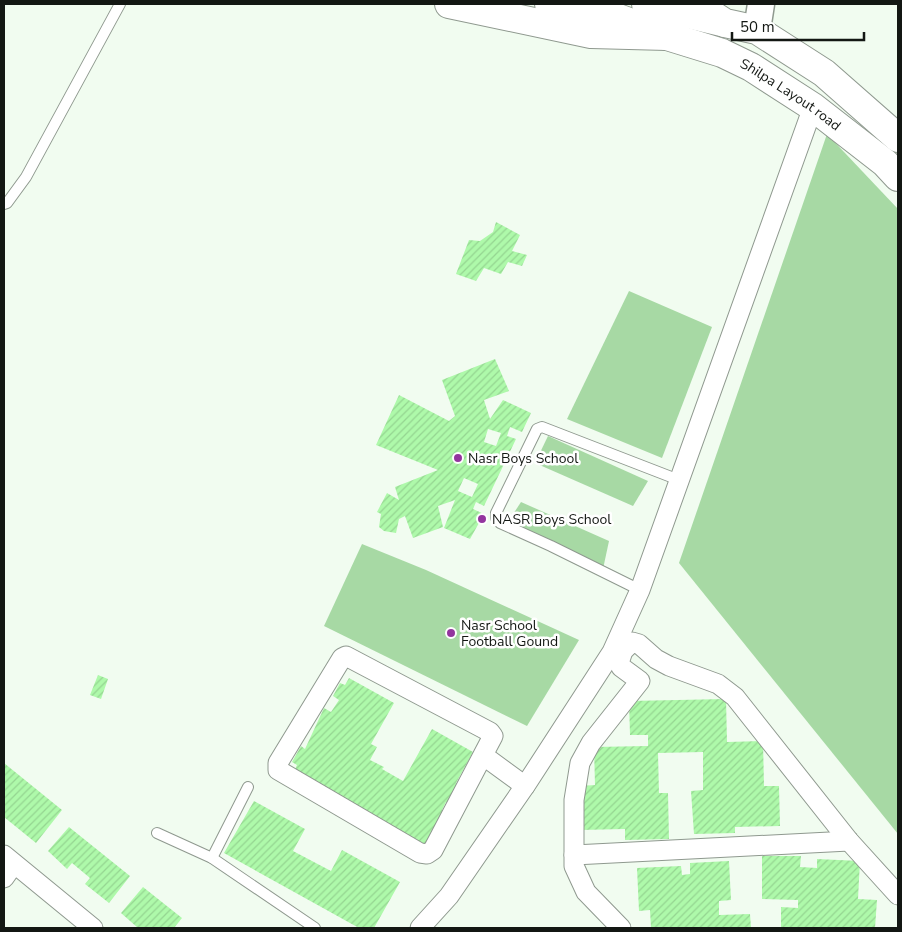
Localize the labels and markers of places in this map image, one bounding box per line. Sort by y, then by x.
place label: Nasr Boys School [468,449,579,468]
marker: Nasr Boys School [452,452,464,464]
place label: NASR Boys School [492,510,612,529]
marker: NASR Boys School [476,513,488,525]
place label: Nasr School Football Gound [461,616,558,651]
marker: Nasr School Football Gound [445,627,457,639]

